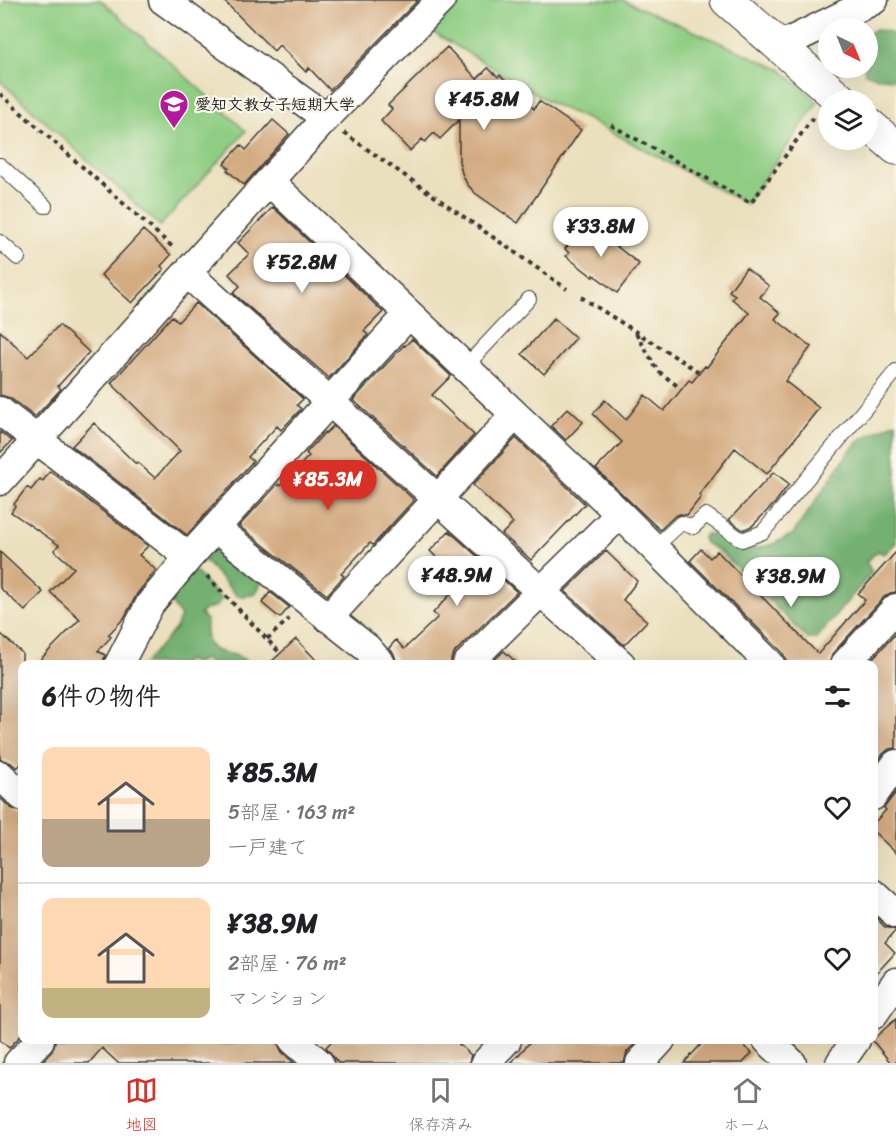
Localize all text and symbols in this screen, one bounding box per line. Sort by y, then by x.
north arrow [818,18,878,78]
map controls [818,18,878,150]
pin: ¥45.8M [435,80,533,131]
text: ¥45.8M [449,82,519,117]
school or university icon: 愛知文教女子短期大学 [158,88,190,130]
place label: 愛知文教女子短期大学 [195,90,355,119]
button: layers [818,90,878,150]
pin: ¥33.8M [552,207,650,258]
text: ¥33.8M [567,209,635,244]
pin: ¥52.8M [253,243,351,294]
text: ¥52.8M [267,245,337,280]
pin: ¥85.3M [279,460,377,511]
text: ¥85.3M [294,462,362,497]
pin: ¥48.9M [408,556,506,607]
pin: ¥38.9M [742,557,840,608]
text: ¥48.9M [422,558,492,593]
text: ¥38.9M [757,559,825,594]
text: 6件の物件 [42,673,161,719]
icon: filters [821,680,854,713]
text: ¥85.3M [228,749,317,795]
icon: home [90,771,162,843]
icon: heart [821,791,854,824]
text: 5部屋 · 163 m² [228,795,355,830]
text: 一戸建て [228,830,308,865]
text: ¥38.9M [228,900,317,946]
icon: home [90,922,162,994]
icon: heart [821,942,854,975]
text: 2部屋 · 76 m² [228,946,347,981]
text: マンション [228,981,327,1016]
tab: 地図 [125,1074,158,1139]
tab: 保存済み [409,1074,473,1139]
tab: ホーム [723,1074,771,1139]

